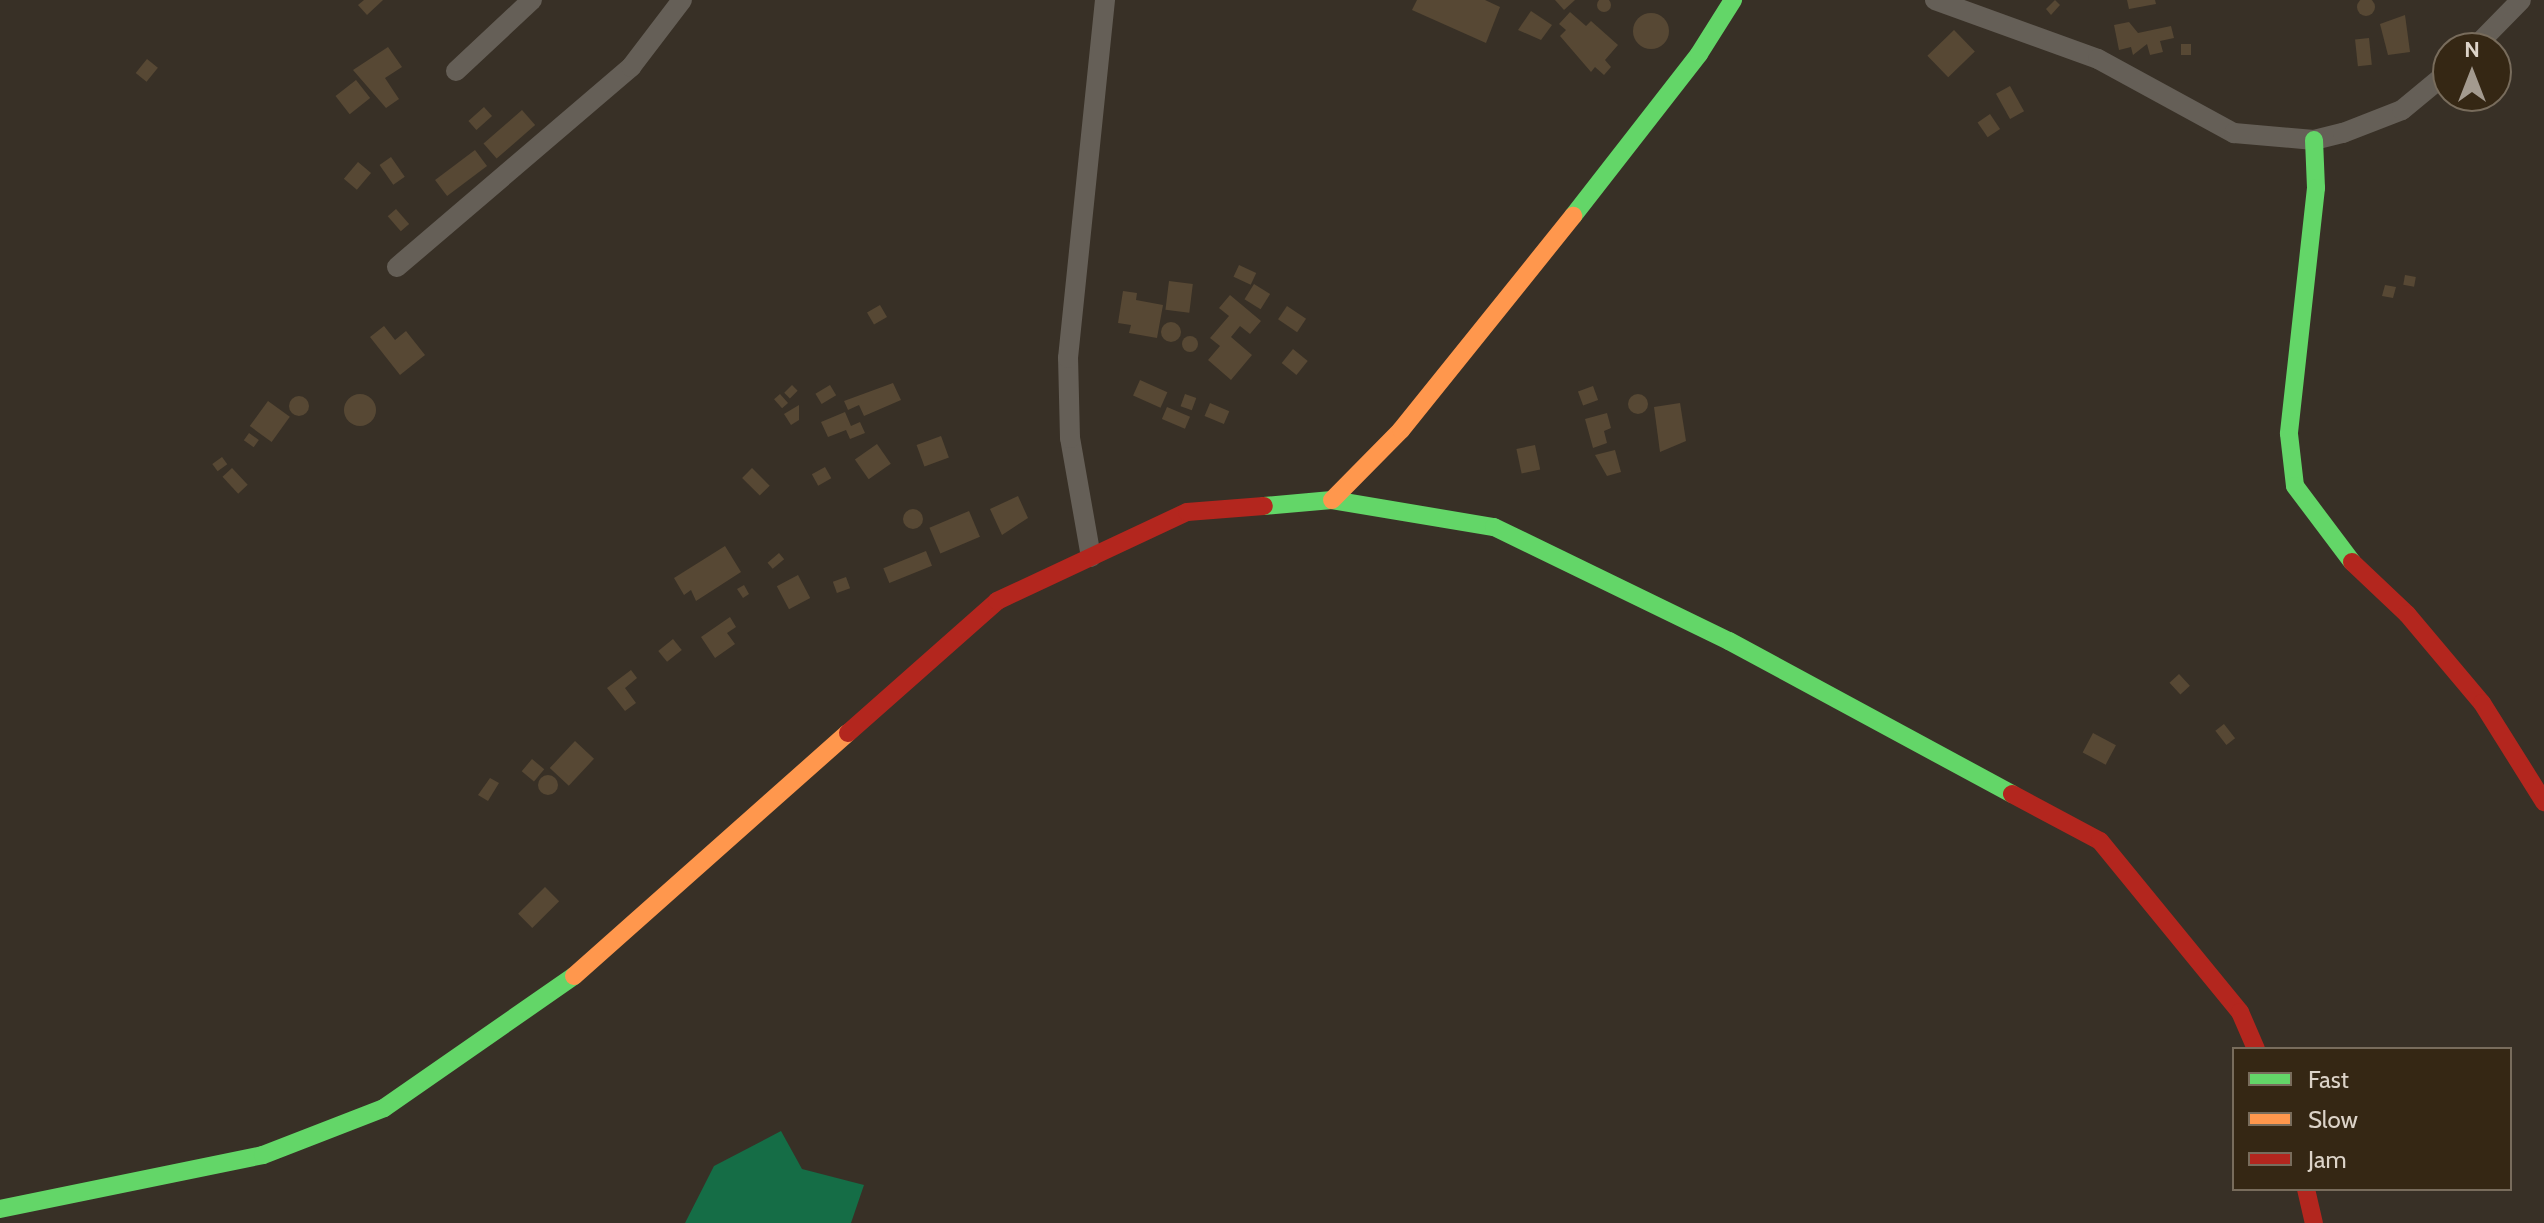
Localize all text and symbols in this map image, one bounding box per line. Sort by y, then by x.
north arrow [2432,32,2512,112]
text: N [2464,36,2480,63]
legend [2232,1047,2512,1191]
text: Fast [2308,1065,2349,1094]
text: Slow [2308,1105,2358,1134]
text: Jam [2308,1145,2346,1174]

